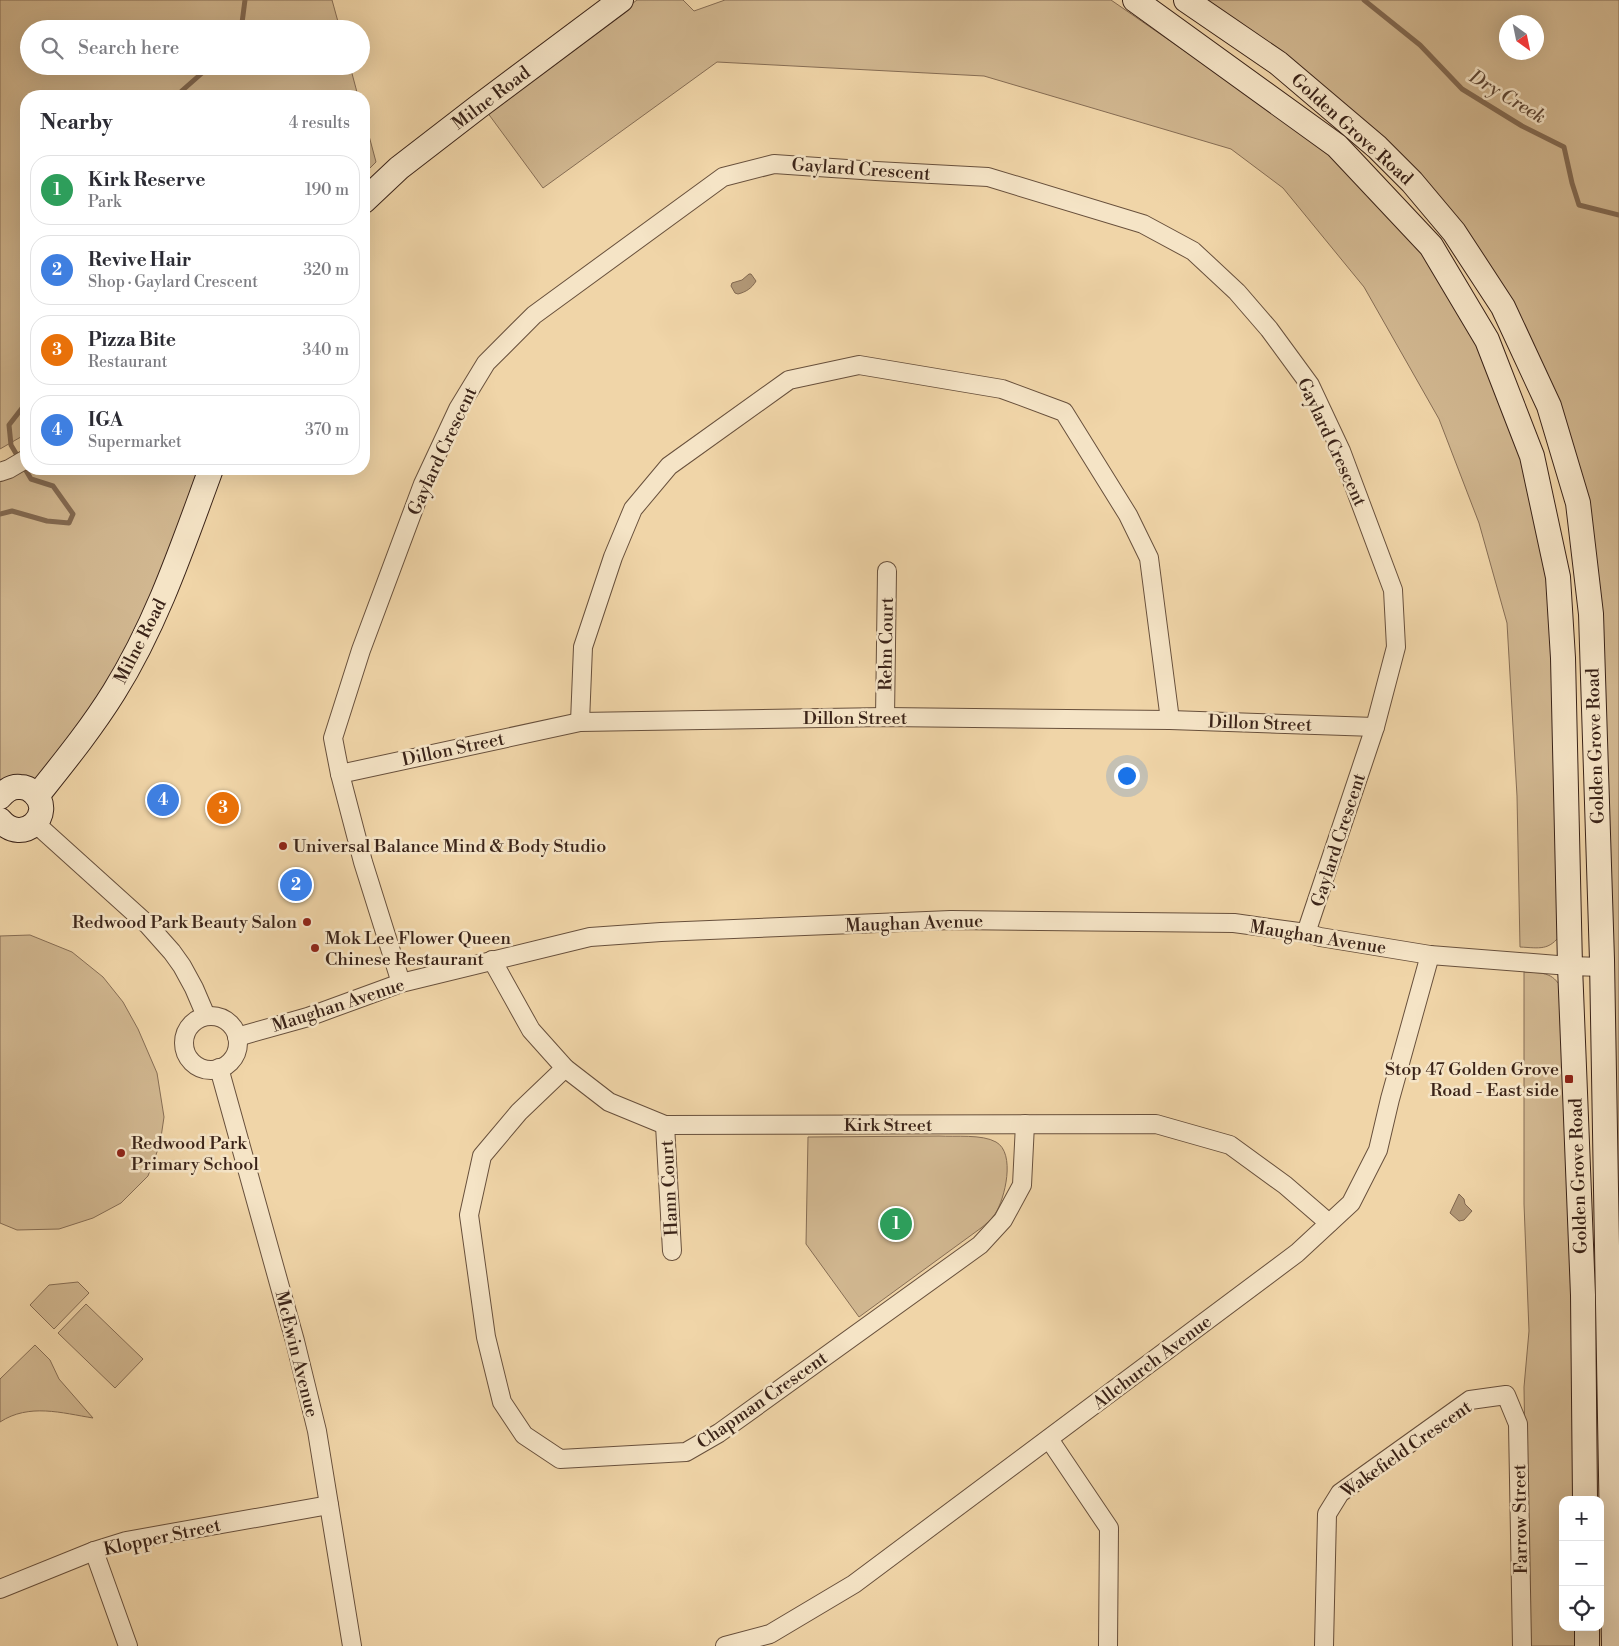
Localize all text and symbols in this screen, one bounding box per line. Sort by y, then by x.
north arrow [1499,15,1544,60]
search box [20,20,370,75]
icon: search [38,34,66,62]
text: Search here [78,36,179,60]
street label: Milne Road [447,61,536,135]
water label: Dry Creek [1464,64,1550,129]
street label: Golden Grove Road [1286,69,1418,191]
text: Nearby [40,110,113,136]
text: 4 results [289,113,350,133]
street label: Gaylard Crescent [791,153,932,186]
text: Kirk Reserve [88,168,205,192]
text: 1 [53,180,61,200]
text: 190 m [305,180,349,200]
text: Park [88,192,121,212]
text: Revive Hair [88,248,191,272]
text: 2 [52,260,62,280]
text: 320 m [303,260,349,280]
text: Shop · Gaylard Crescent [88,272,258,292]
text: Pizza Bite [88,328,176,352]
text: 3 [52,340,62,360]
text: 340 m [302,340,349,360]
text: Restaurant [88,352,167,372]
street label: Gaylard Crescent [1292,374,1372,511]
street label: Gaylard Crescent [403,383,483,519]
text: IGA [88,408,123,432]
text: 4 [52,420,62,440]
text: 370 m [305,420,349,440]
text: Supermarket [88,432,182,452]
street label: Milne Road [109,594,172,688]
street label: Rehn Court [874,596,899,691]
street label: Golden Grove Road [1581,667,1610,824]
street label: Dillon Street [803,707,908,730]
street label: Dillon Street [1208,710,1313,737]
street label: Dillon Street [400,727,507,772]
your location [1114,763,1140,789]
street label: Gaylard Crescent [1306,770,1371,910]
pin: 4 [147,781,179,819]
pin: 3 [207,789,239,827]
place label: Universal Balance Mind & Body Studio [293,835,606,858]
marker: Universal Balance Mind & Body Studio [277,840,289,852]
pin: 2 [280,866,312,904]
street label: Maughan Avenue [845,910,983,937]
place label: Redwood Park Beauty Salon [72,911,297,934]
street label: Maughan Avenue [1248,915,1388,960]
marker: Redwood Park Beauty Salon [301,916,313,928]
place label: Mok Lee Flower Queen Chinese Restaurant [325,927,511,971]
marker: Mok Lee Flower Queen Chinese Restaurant [309,942,321,954]
street label: Maughan Avenue [269,973,407,1038]
place label: Stop 47 Golden Grove Road - East side [1385,1058,1559,1102]
marker: Stop 47 Golden Grove Road - East side [1563,1073,1575,1085]
street label: Golden Grove Road [1564,1097,1593,1254]
street label: Kirk Street [844,1114,933,1137]
place label: Redwood Park Primary School [131,1132,259,1176]
street label: Hann Court [655,1139,683,1237]
marker: Redwood Park Primary School [115,1147,127,1159]
pin: 1 [880,1205,912,1243]
street label: McEwin Avenue [270,1289,323,1420]
street label: Allchurch Avenue [1087,1310,1216,1415]
street label: Chapman Crescent [693,1346,833,1454]
street label: Wakefield Crescent [1336,1395,1477,1504]
street label: Farrow Street [1508,1463,1533,1574]
map controls [1559,1496,1604,1631]
button: + [1559,1496,1604,1541]
street label: Klopper Street [102,1514,223,1561]
button: − [1559,1541,1604,1586]
button: locate [1559,1586,1604,1631]

